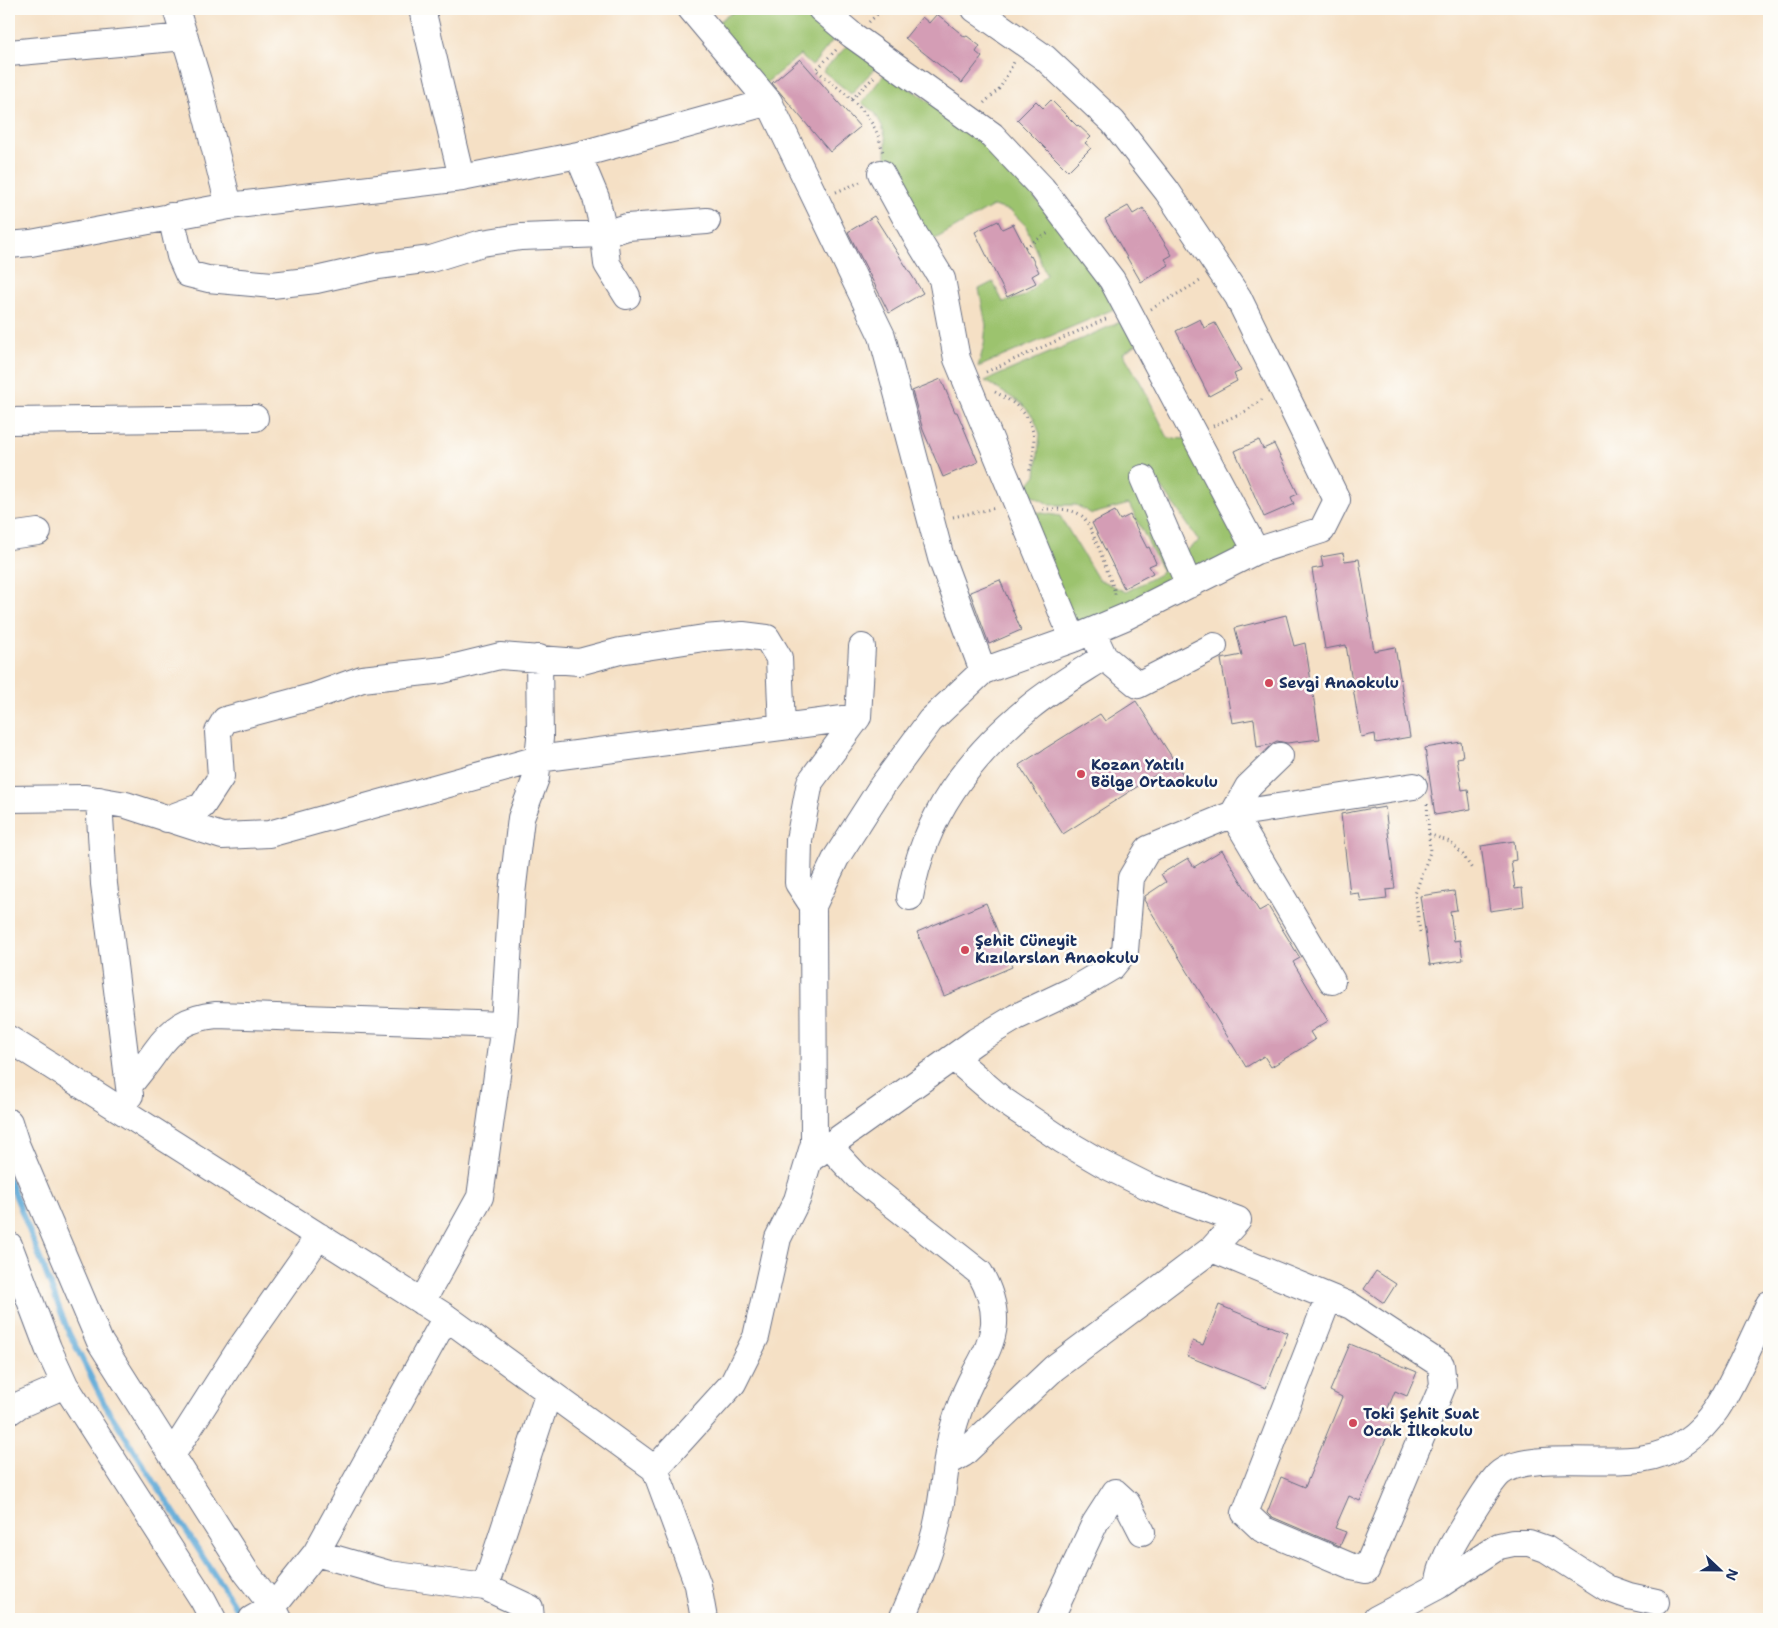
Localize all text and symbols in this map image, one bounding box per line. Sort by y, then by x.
place label: Sevgi Anaokulu [1279,673,1399,693]
marker: Sevgi Anaokulu [1263,677,1275,689]
place label: Kozan Yatılı Bölge Ortaokulu [1091,755,1218,792]
marker: Kozan Yatılı Bölge Ortaokulu [1075,768,1087,780]
place label: Şehit Cüneyit Kızılarslan Anaokulu [975,931,1139,968]
marker: Şehit Cüneyit Kızılarslan Anaokulu [959,944,971,956]
place label: Toki Şehit Suat Ocak İlkokulu [1363,1404,1479,1441]
marker: Toki Şehit Suat Ocak İlkokulu [1347,1417,1359,1429]
north arrow [1696,1546,1746,1596]
text: N [1722,1566,1742,1583]

